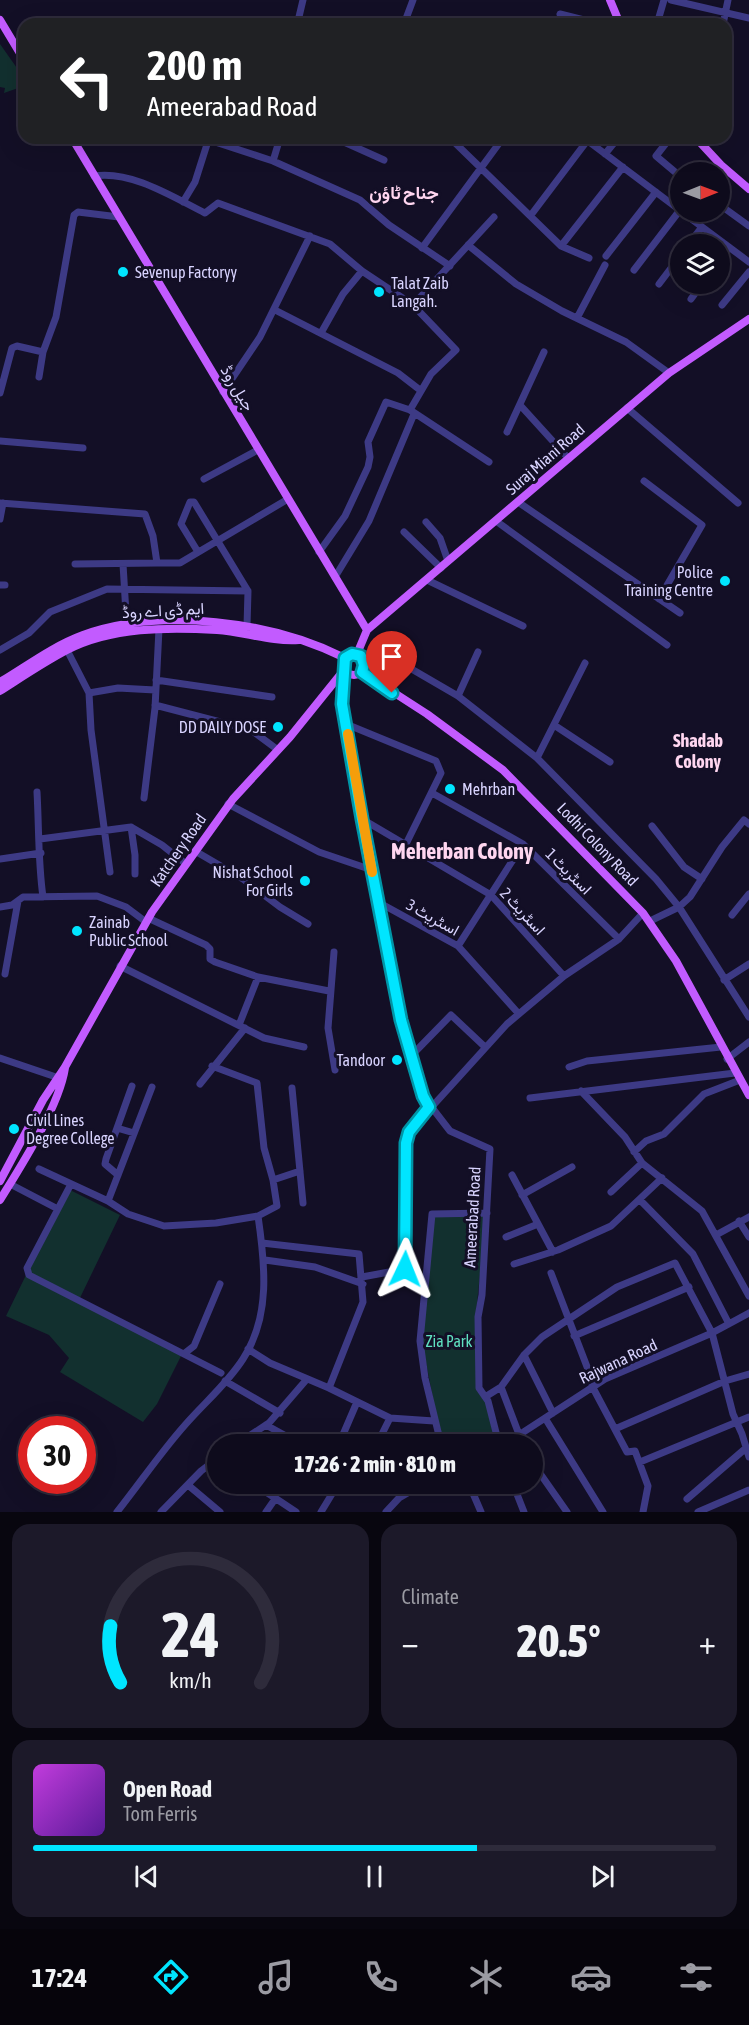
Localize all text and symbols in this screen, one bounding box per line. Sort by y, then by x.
text: 200 m [147,41,242,89]
icon: left [48,42,126,120]
text: Ameerabad Road [147,91,317,122]
north arrow [670,162,730,222]
map controls [670,162,730,294]
district label: جناح ٹاؤن [369,182,439,205]
button: layers [670,234,730,294]
place label: Sevenup Factoryy [135,263,238,282]
marker: Sevenup Factoryy [116,265,130,279]
place label: Talat Zaib Langah. [391,274,449,311]
marker: Talat Zaib Langah. [372,285,386,299]
street label: جیل روڈ [216,362,259,415]
street label: Suraj Miani Road [502,420,589,499]
place label: Police Training Centre [624,563,713,600]
marker: Police Training Centre [718,574,732,588]
street label: ایم ڈی اے روڈ [121,599,205,623]
pin [366,631,417,693]
icon: arrive [375,640,408,673]
place label: DD DAILY DOSE [179,718,266,736]
marker: DD DAILY DOSE [271,720,285,734]
district label: Shadab Colony [673,730,723,772]
place label: Mehrban [462,780,515,798]
marker: Mehrban [443,782,457,796]
street label: Lodhi Colony Road [553,799,642,890]
street label: Katchery Road [146,810,210,890]
district label: Meherban Colony [391,838,533,864]
street label: اسٹریٹ 1 [541,844,596,899]
place label: Nishat School For Girls [213,863,294,899]
marker: Nishat School For Girls [298,874,312,888]
street label: اسٹریٹ 2 [495,884,549,940]
street label: اسٹریٹ 3 [403,895,463,941]
place label: Zainab Public School [89,913,169,949]
marker: Zainab Public School [70,924,84,938]
place label: Tandoor [337,1051,385,1069]
marker: Tandoor [390,1053,404,1067]
place label: Civil Lines Degree College [26,1111,115,1148]
marker: Civil Lines Degree College [7,1122,21,1136]
street label: Ameerabad Road [460,1166,484,1268]
position arrow [373,1237,437,1301]
park label: Zia Park [425,1332,473,1350]
street label: Rajwana Road [576,1335,660,1388]
speed limit sign: 30 [18,1416,96,1494]
text: 17:26 · 2 min · 810 m [294,1451,456,1477]
text: Climate [402,1585,459,1608]
text: 24 [161,1599,220,1670]
text: 20.5° [517,1615,601,1667]
text: − [402,1623,419,1661]
text: + [699,1623,716,1661]
text: km/h [169,1668,212,1693]
text: Open Road [123,1776,212,1802]
text: Tom Ferris [123,1802,197,1825]
icon: previous [130,1860,163,1893]
icon: pause [358,1860,391,1893]
icon: next [586,1860,619,1893]
icon: directions [150,1956,192,1998]
icon: music [255,1956,297,1998]
icon: phone [360,1956,402,1998]
icon: climate [465,1956,507,1998]
icon: car [570,1956,612,1998]
icon: filters [675,1956,717,1998]
text: 17:24 [32,1962,87,1993]

